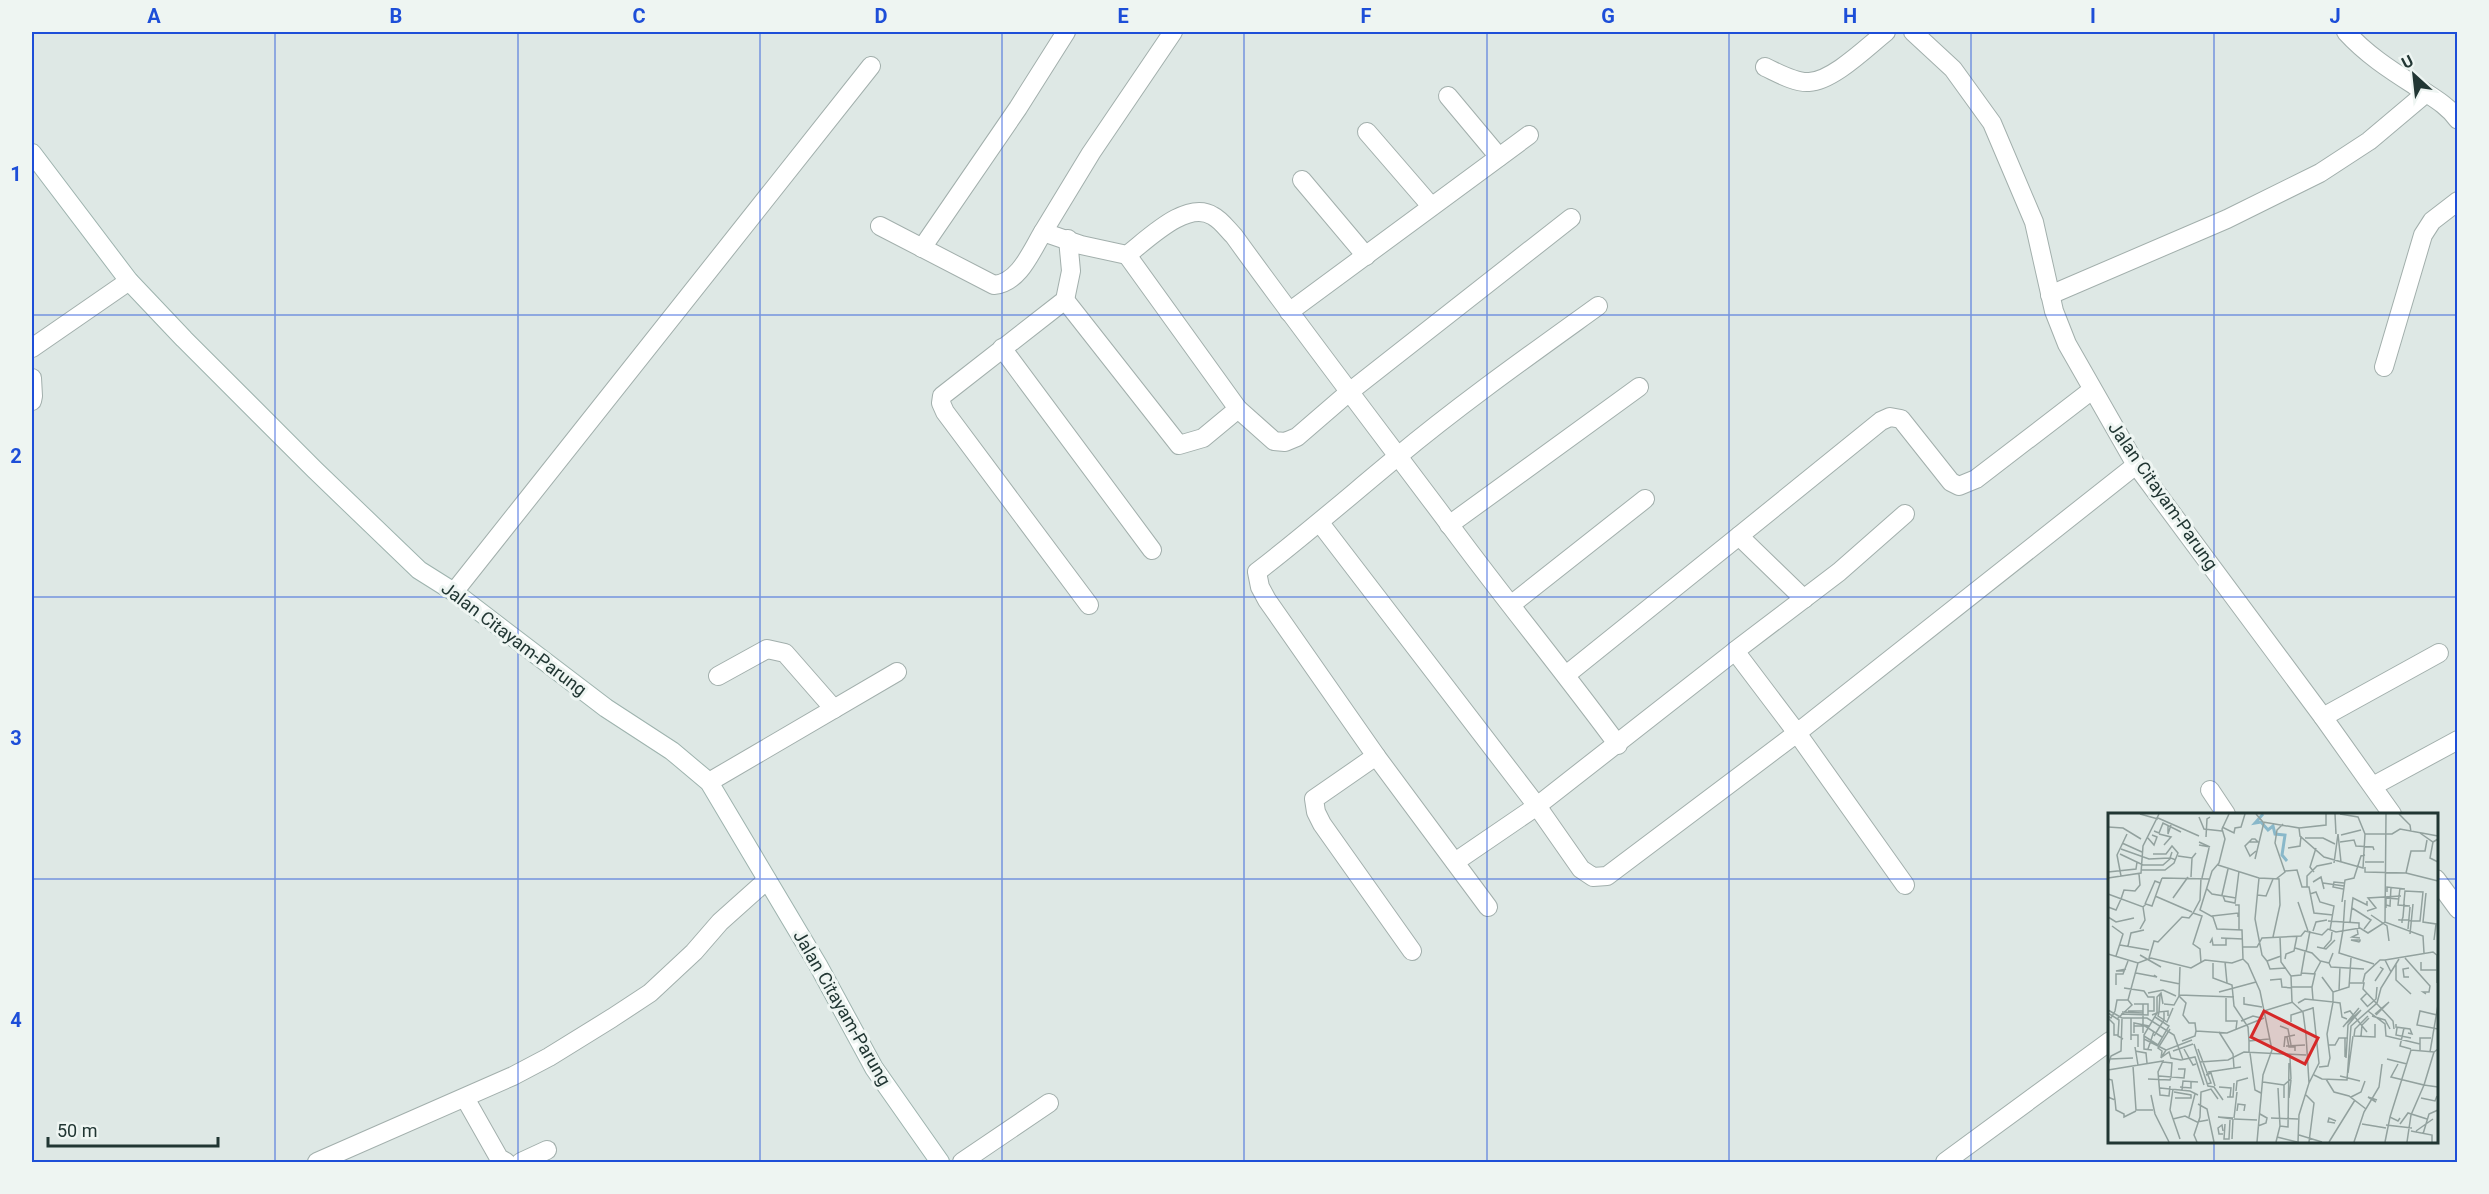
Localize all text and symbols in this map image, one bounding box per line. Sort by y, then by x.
text: A [147,4,161,28]
text: B [390,4,402,28]
text: C [632,4,646,28]
text: D [875,4,888,28]
text: E [1117,4,1129,28]
text: F [1361,4,1372,28]
text: G [1601,4,1615,28]
text: H [1843,4,1857,28]
text: I [2090,4,2096,28]
text: J [2329,4,2341,28]
north arrow [2384,45,2444,105]
text: U [2398,51,2416,73]
text: 1 [10,162,22,186]
street label: Jalan Citayam-Parung [2104,418,2222,574]
text: 2 [10,444,22,468]
street label: Jalan Citayam-Parung [438,577,591,700]
text: 3 [10,726,22,750]
inset map [2108,813,2438,1143]
street label: Jalan Citayam-Parung [789,926,896,1089]
text: 4 [10,1008,22,1032]
scale bar [48,1110,218,1148]
text: 50 m [57,1120,97,1141]

